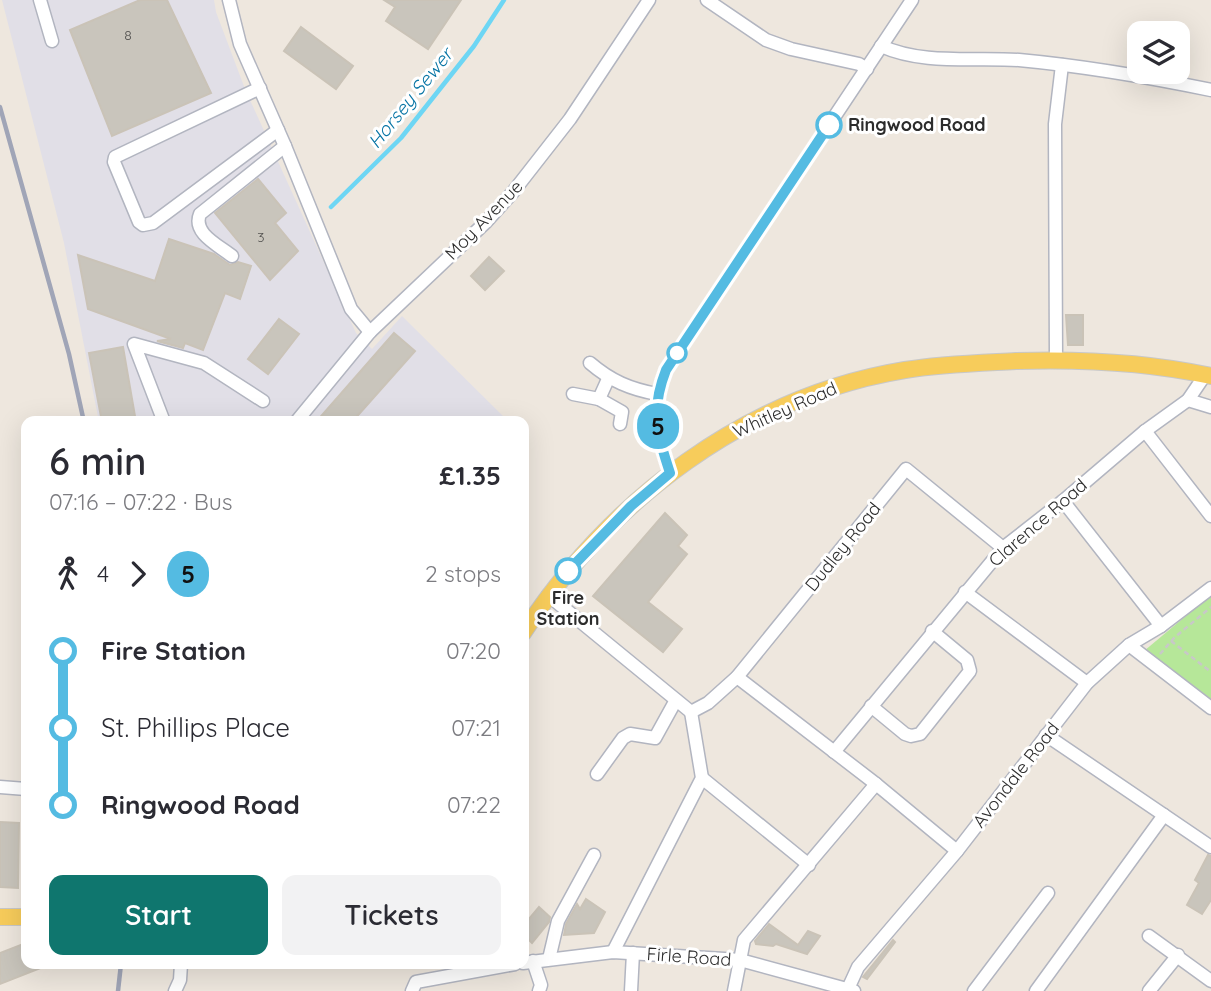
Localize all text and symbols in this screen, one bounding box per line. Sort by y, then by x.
map controls [1127,21,1190,84]
button: layers [1127,21,1190,84]
house number: 8 [124,26,132,44]
water label: Horsey Sewer [362,41,459,153]
marker: Ringwood Road [816,112,842,138]
place label: Ringwood Road [848,113,986,136]
street label: Moy Avenue [440,175,528,264]
house number: 3 [257,228,265,246]
unlabelled marker [667,343,687,363]
street label: Whitley Road [729,376,840,443]
line badge: 5 [635,403,681,449]
text: 5 [651,411,665,441]
text: 6 min [49,437,146,485]
text: £1.35 [439,459,501,492]
street label: Clarence Road [984,474,1092,572]
text: 07:16 – 07:22 · Bus [49,487,233,516]
street label: Dudley Road [800,498,886,596]
icon: walk [49,555,87,593]
icon: forward [119,555,157,593]
marker: Fire Station [555,558,581,584]
text: 4 [97,559,109,588]
text: 5 [181,559,195,589]
text: 2 stops [425,559,501,588]
place label: Fire Station [537,586,599,630]
text: Fire Station [101,634,246,667]
text: 07:20 [446,636,501,665]
text: St. Phillips Place [101,711,290,744]
text: 07:21 [451,713,501,742]
street label: Avondale Road [967,717,1064,832]
text: Ringwood Road [101,788,300,821]
text: 07:22 [447,790,501,819]
button: Start [49,875,268,955]
button: Tickets [282,875,501,955]
street label: Firle Road [646,942,732,971]

